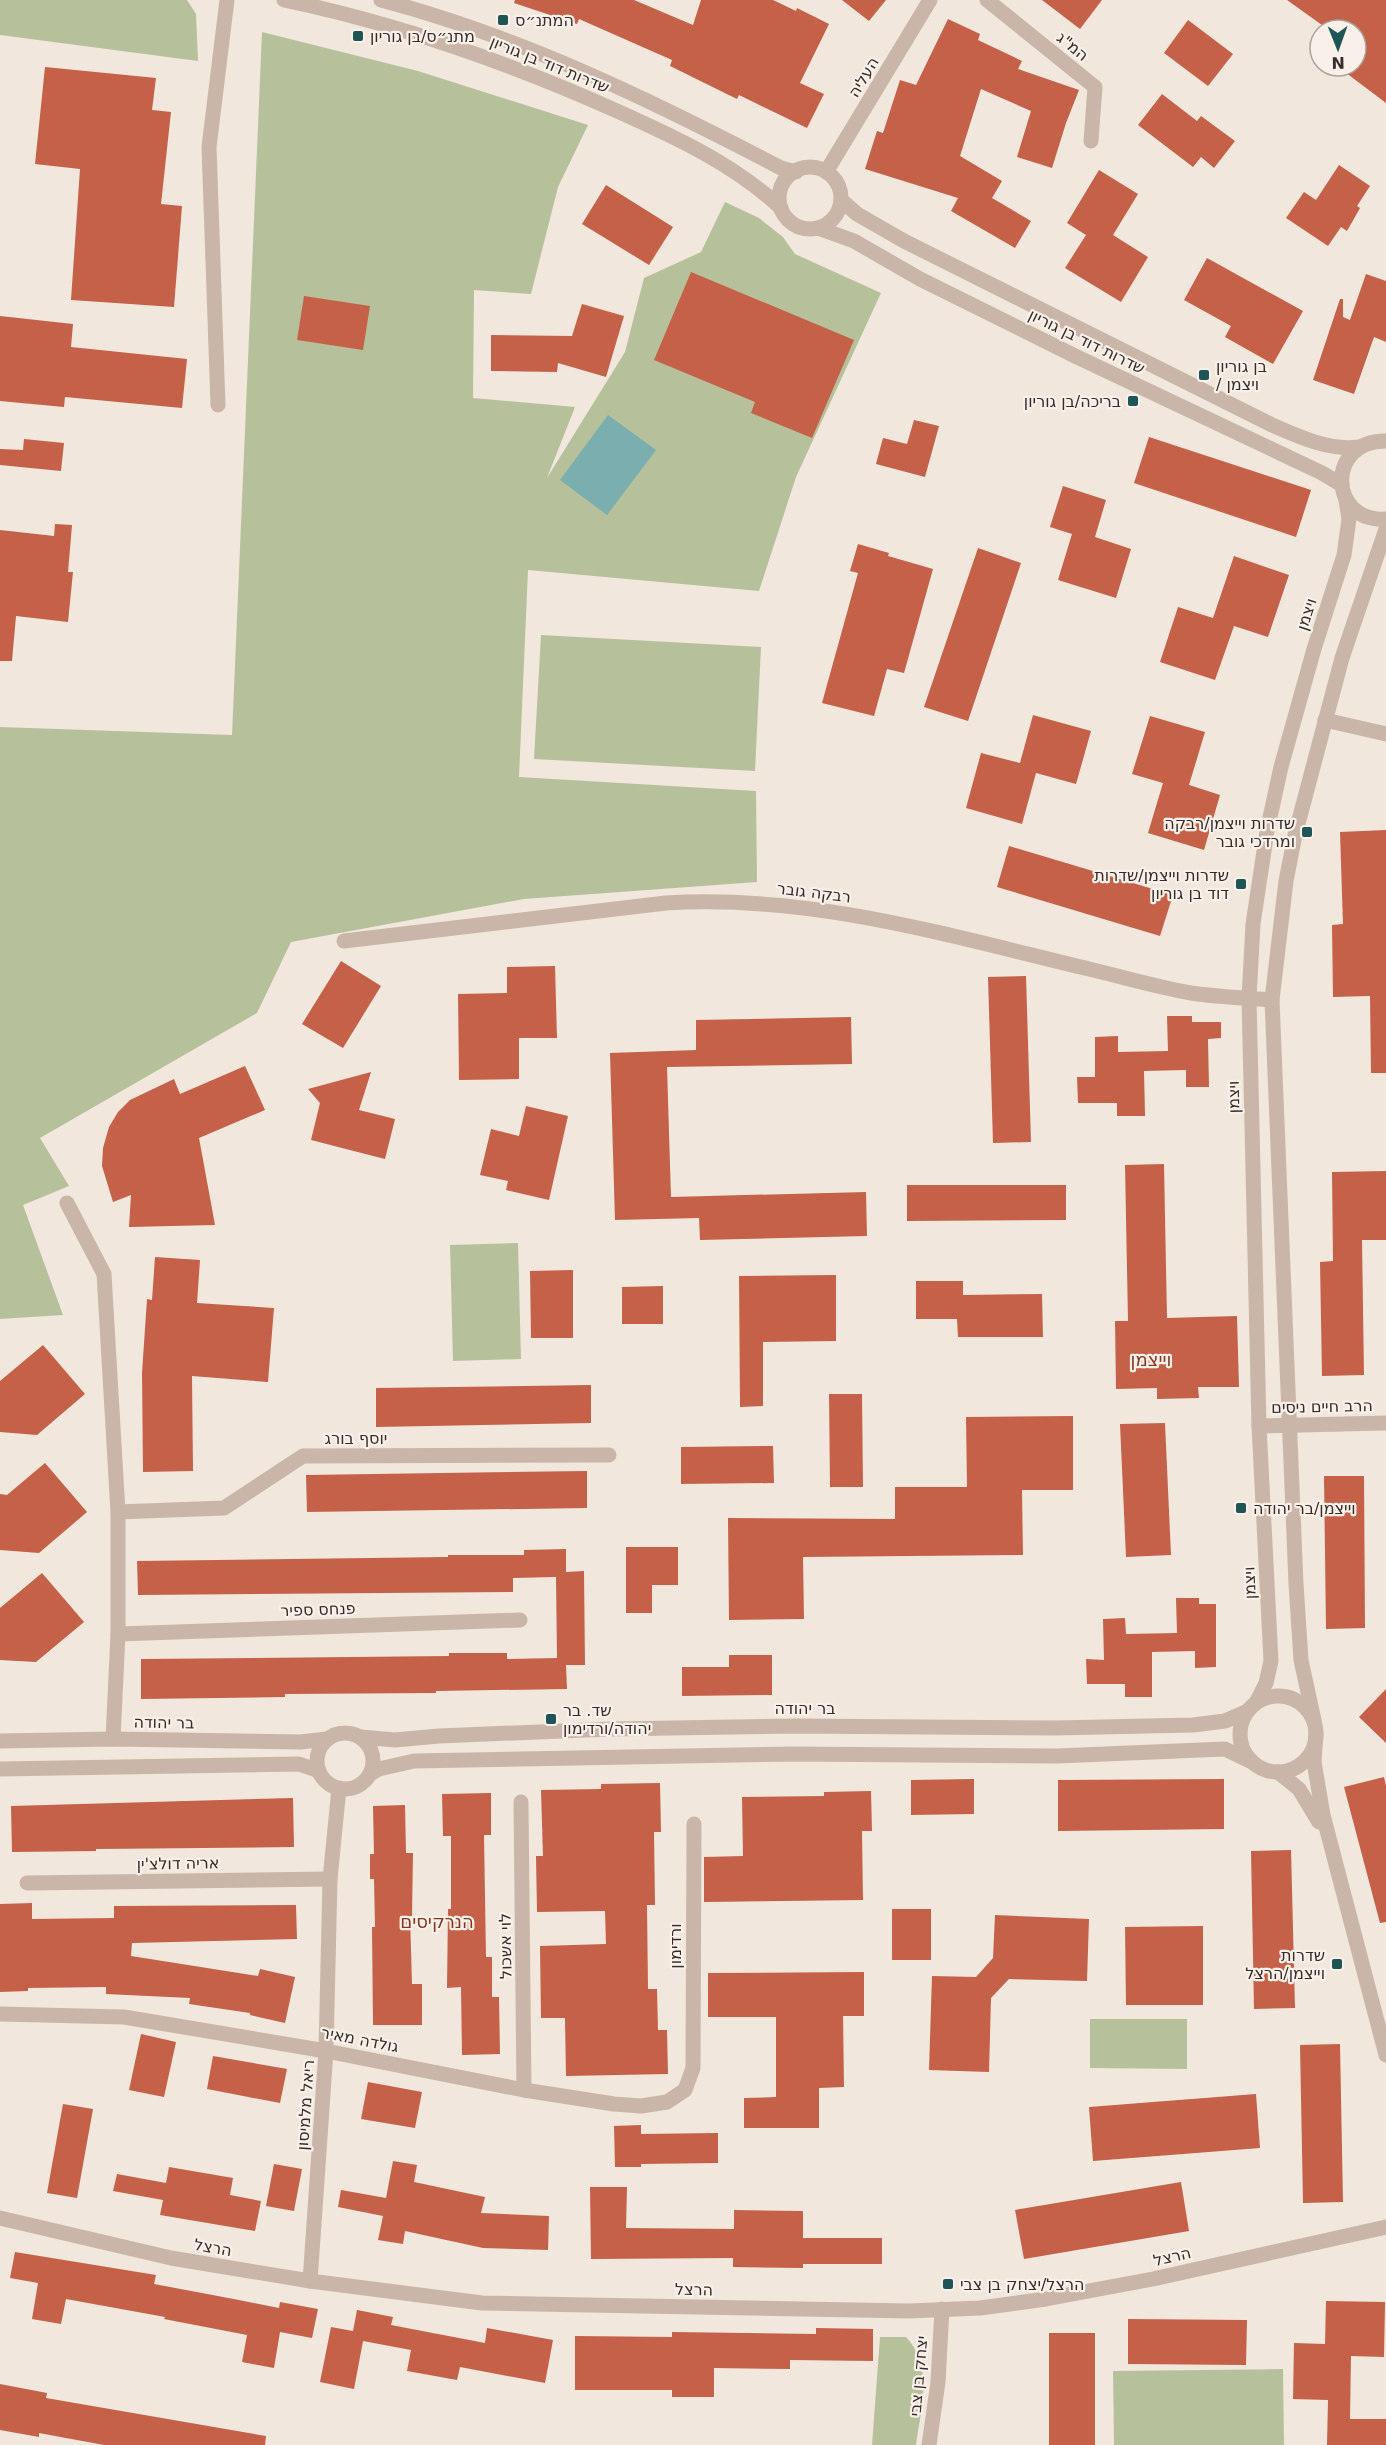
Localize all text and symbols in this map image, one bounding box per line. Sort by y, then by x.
place label: המתנ״ס [515,11,574,30]
marker: המתנ״ס [496,13,510,27]
north arrow [1308,18,1368,78]
place label: מתנ״ס/בן גוריון [370,27,475,46]
street label: המ"ג [1053,28,1092,65]
marker: מתנ״ס/בן גוריון [351,29,365,43]
street label: שדרות דוד בן גוריון [487,32,612,97]
text: N [1331,53,1345,72]
street label: העליה [844,54,883,101]
street label: שדרות דוד בן גוריון [1026,305,1148,378]
place label: בן גוריון / ויצמן [1216,357,1267,394]
marker: בן גוריון / ויצמן [1197,368,1211,382]
place label: בריכה/בן גוריון [1024,392,1121,411]
marker: בריכה/בן גוריון [1126,394,1140,408]
street label: ויצמן [1292,596,1321,633]
place label: שדרות וייצמן/רבקה ומרדכי גובר [1164,814,1295,851]
marker: שדרות וייצמן/רבקה ומרדכי גובר [1300,825,1314,839]
place label: שדרות וייצמן/שדרות דוד בן גוריון [1094,866,1229,903]
marker: שדרות וייצמן/שדרות דוד בן גוריון [1234,877,1248,891]
street label: רבקה גובר [776,879,852,906]
street label: ויצמן [1224,1080,1243,1113]
district label: וייצמן [1131,1349,1171,1370]
street label: הרב חיים ניסים [1271,1396,1373,1417]
street label: יוסף בורג [325,1429,387,1448]
place label: וייצמן/בר יהודה [1253,1499,1356,1518]
marker: וייצמן/בר יהודה [1234,1501,1248,1515]
street label: ויצמן [1239,1566,1260,1600]
street label: פנחס ספיר [280,1599,356,1620]
street label: בר יהודה [775,1699,835,1718]
place label: שד. בר יהודה/ורדימון [563,1701,651,1738]
street label: בר יהודה [133,1712,195,1733]
marker: שד. בר יהודה/ורדימון [544,1712,558,1726]
street label: אריה דולצ'ין [136,1853,220,1874]
district label: הנרקיסים [400,1911,474,1932]
street label: לוי אשכול [495,1913,516,1979]
street label: ורדימון [666,1923,685,1969]
place label: שדרות וייצמן/הרצל [1245,1946,1325,1983]
marker: שדרות וייצמן/הרצל [1330,1957,1344,1971]
street label: גולדה מאיר [320,2023,401,2056]
street label: ריאל מלמיסון [293,2059,318,2151]
street label: הרצל [193,2235,233,2260]
street label: הרצל [1151,2243,1193,2270]
place label: הרצל/יצחק בן צבי [960,2275,1084,2294]
marker: הרצל/יצחק בן צבי [941,2277,955,2291]
street label: הרצל [675,2280,713,2299]
street label: יצחק בן צבי [906,2335,931,2417]

